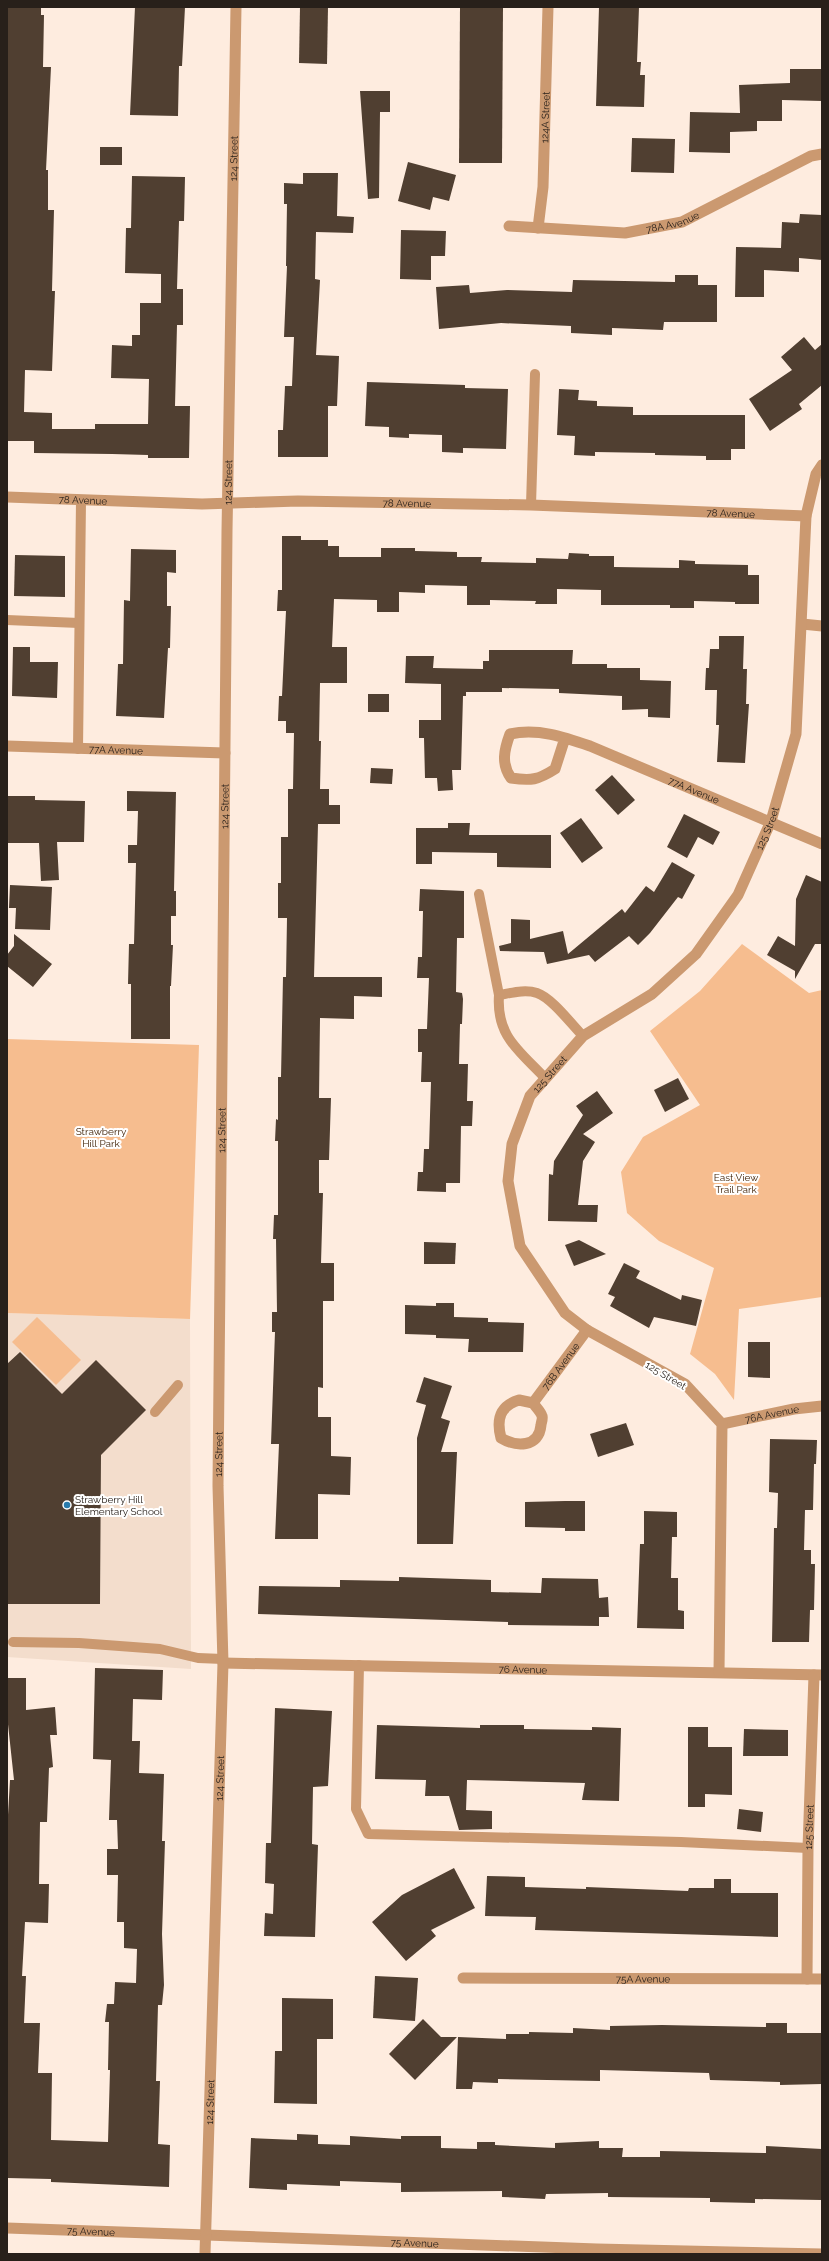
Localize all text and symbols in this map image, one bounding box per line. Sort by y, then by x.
street label: 124A Street [539,91,552,143]
street label: 124 Street [228,135,240,181]
street label: 78A Avenue [645,209,701,235]
street label: 124 Street [222,459,234,505]
street label: 78 Avenue [58,494,108,507]
street label: 78 Avenue [382,497,431,509]
street label: 78 Avenue [706,507,755,520]
street label: 77A Avenue [89,744,143,756]
street label: 77A Avenue [667,775,721,806]
street label: 124 Street [219,783,231,829]
street label: 125 Street [754,805,781,852]
street label: 125 Street [531,1053,569,1095]
street label: 124 Street [216,1107,228,1153]
park label: Strawberry Hill Park [76,1126,127,1149]
park label: East View Trail Park [714,1172,758,1195]
street label: 76B Avenue [540,1341,582,1392]
street label: 125 Street [644,1359,689,1392]
street label: 76A Avenue [744,1403,800,1425]
street label: 124 Street [213,1431,225,1477]
place label: Strawberry Hill Elementary School [75,1494,163,1517]
marker: Strawberry Hill Elementary School [62,1500,72,1510]
street label: 76 Avenue [498,1664,548,1675]
street label: 124 Street [214,1755,226,1801]
street label: 125 Street [803,1804,816,1850]
street label: 75A Avenue [616,1973,670,1985]
street label: 124 Street [204,2079,216,2125]
street label: 75 Avenue [67,2225,115,2238]
street label: 75 Avenue [391,2237,439,2249]

